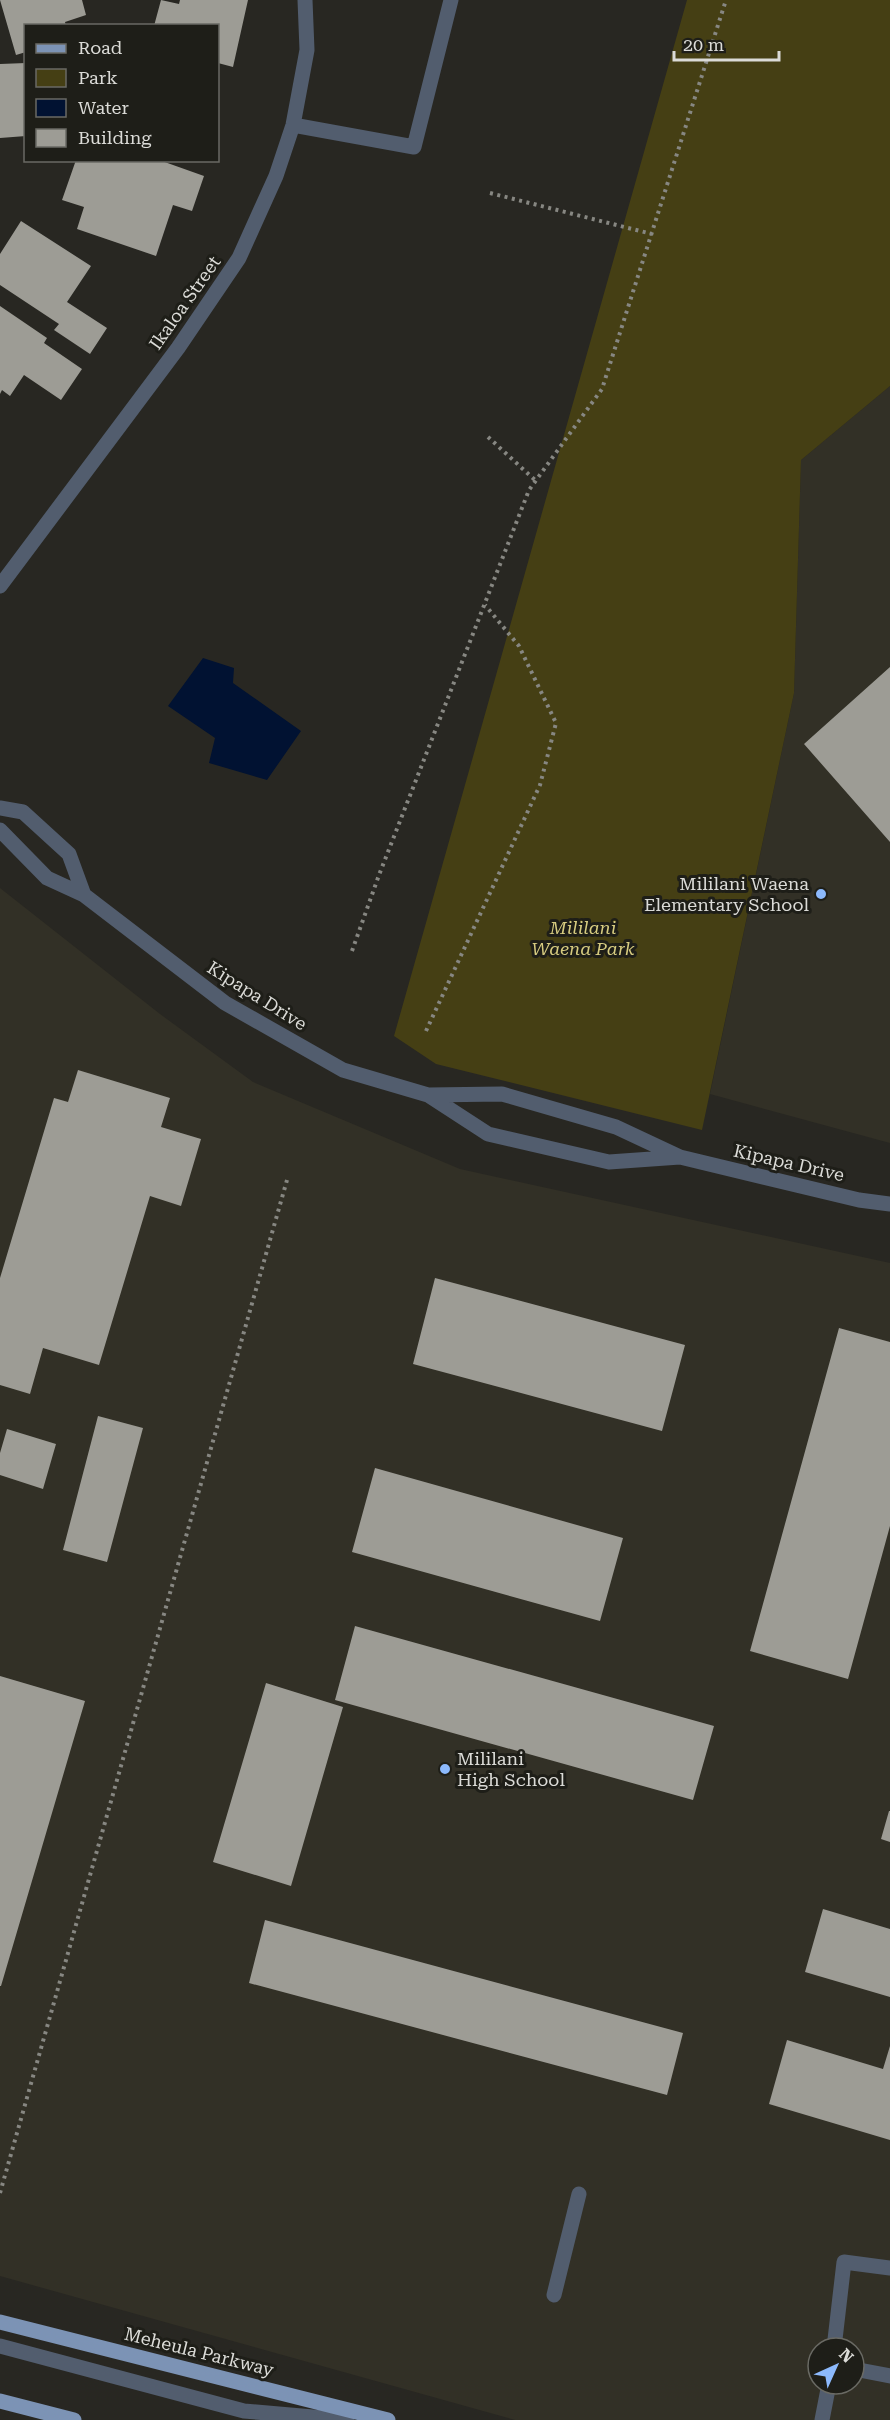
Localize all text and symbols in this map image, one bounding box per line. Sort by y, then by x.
legend [24,24,219,162]
scale bar [674,24,779,62]
text: 20 m [683,34,724,55]
text: Road [78,37,123,58]
text: Park [78,67,118,88]
text: Water [78,97,129,118]
text: Building [78,127,152,148]
street label: Ikaloa Street [145,252,225,354]
place label: Mililani Waena Elementary School [644,873,809,915]
marker: Mililani Waena Elementary School [814,887,828,901]
park label: Mililani Waena Park [531,917,635,959]
street label: Kipapa Drive [204,957,311,1035]
street label: Kipapa Drive [732,1140,847,1185]
place label: Mililani High School [457,1748,565,1790]
marker: Mililani High School [438,1762,452,1776]
street label: Meheula Parkway [122,2323,276,2380]
north arrow [806,2336,866,2396]
text: N [835,2345,857,2367]

